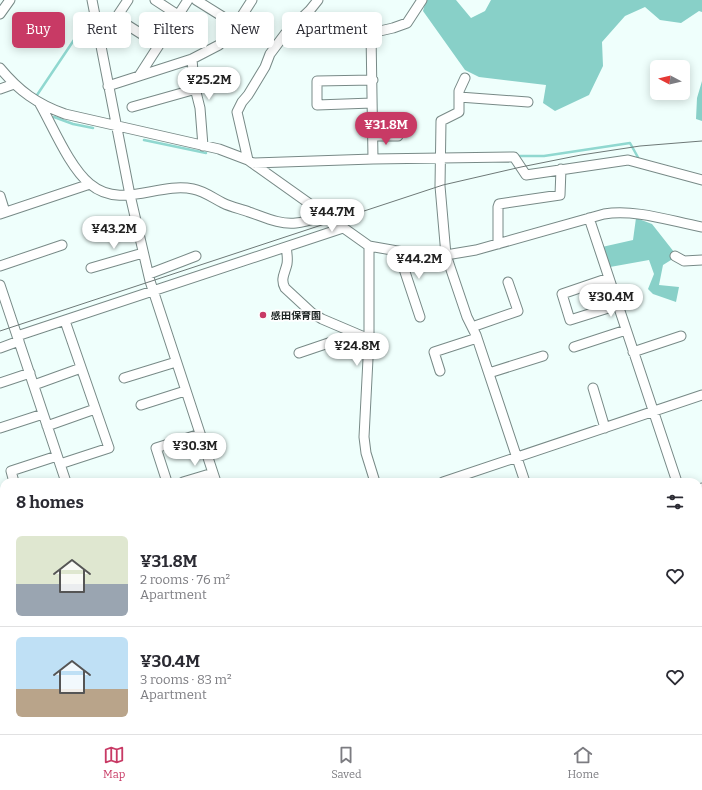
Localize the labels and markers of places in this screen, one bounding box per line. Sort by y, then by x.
pin: ¥25.2M [176,67,242,101]
pin: ¥31.8M [353,112,419,146]
pin: ¥44.7M [299,199,365,233]
pin: ¥43.2M [81,216,147,250]
pin: ¥44.2M [386,246,452,280]
pin: ¥30.4M [578,284,644,318]
marker: 感田保育園 [258,310,268,320]
place label: 感田保育園 [270,310,321,322]
pin: ¥24.8M [324,333,390,367]
pin: ¥30.3M [162,433,228,467]

